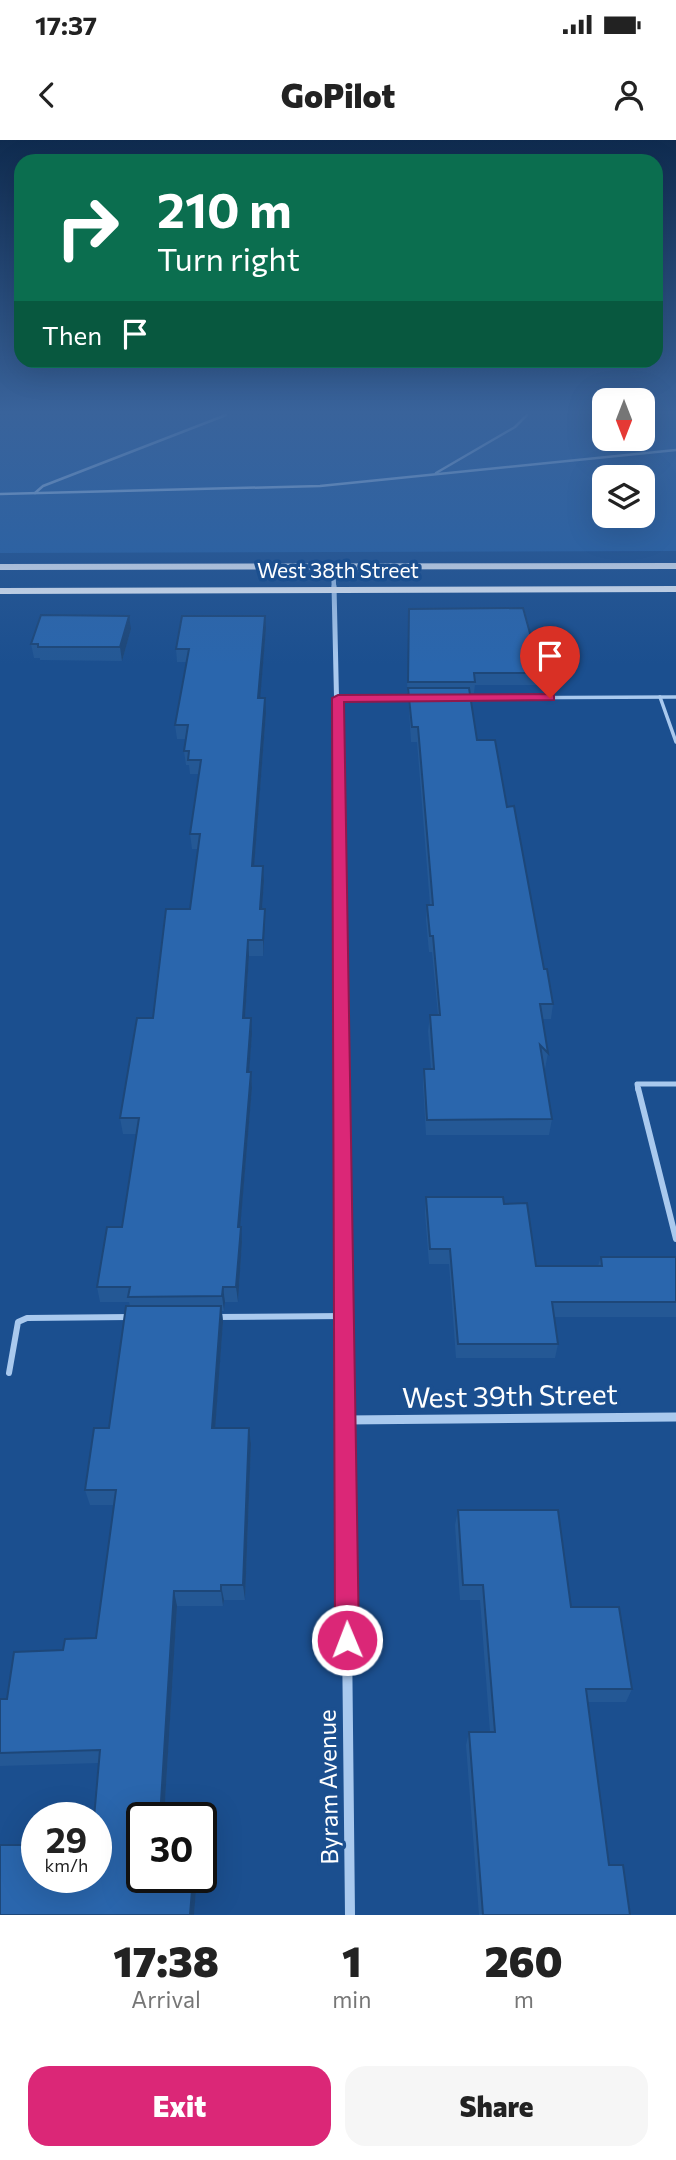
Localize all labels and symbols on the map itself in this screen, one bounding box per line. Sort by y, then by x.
north arrow [592,388,654,452]
street label: West 38th Street [257,557,419,582]
pin [520,626,580,698]
street label: West 39th Street [402,1376,618,1414]
position arrow [310,1603,384,1677]
street label: Byram Avenue [312,1709,343,1865]
speed limit sign: 30 [126,1802,217,1893]

